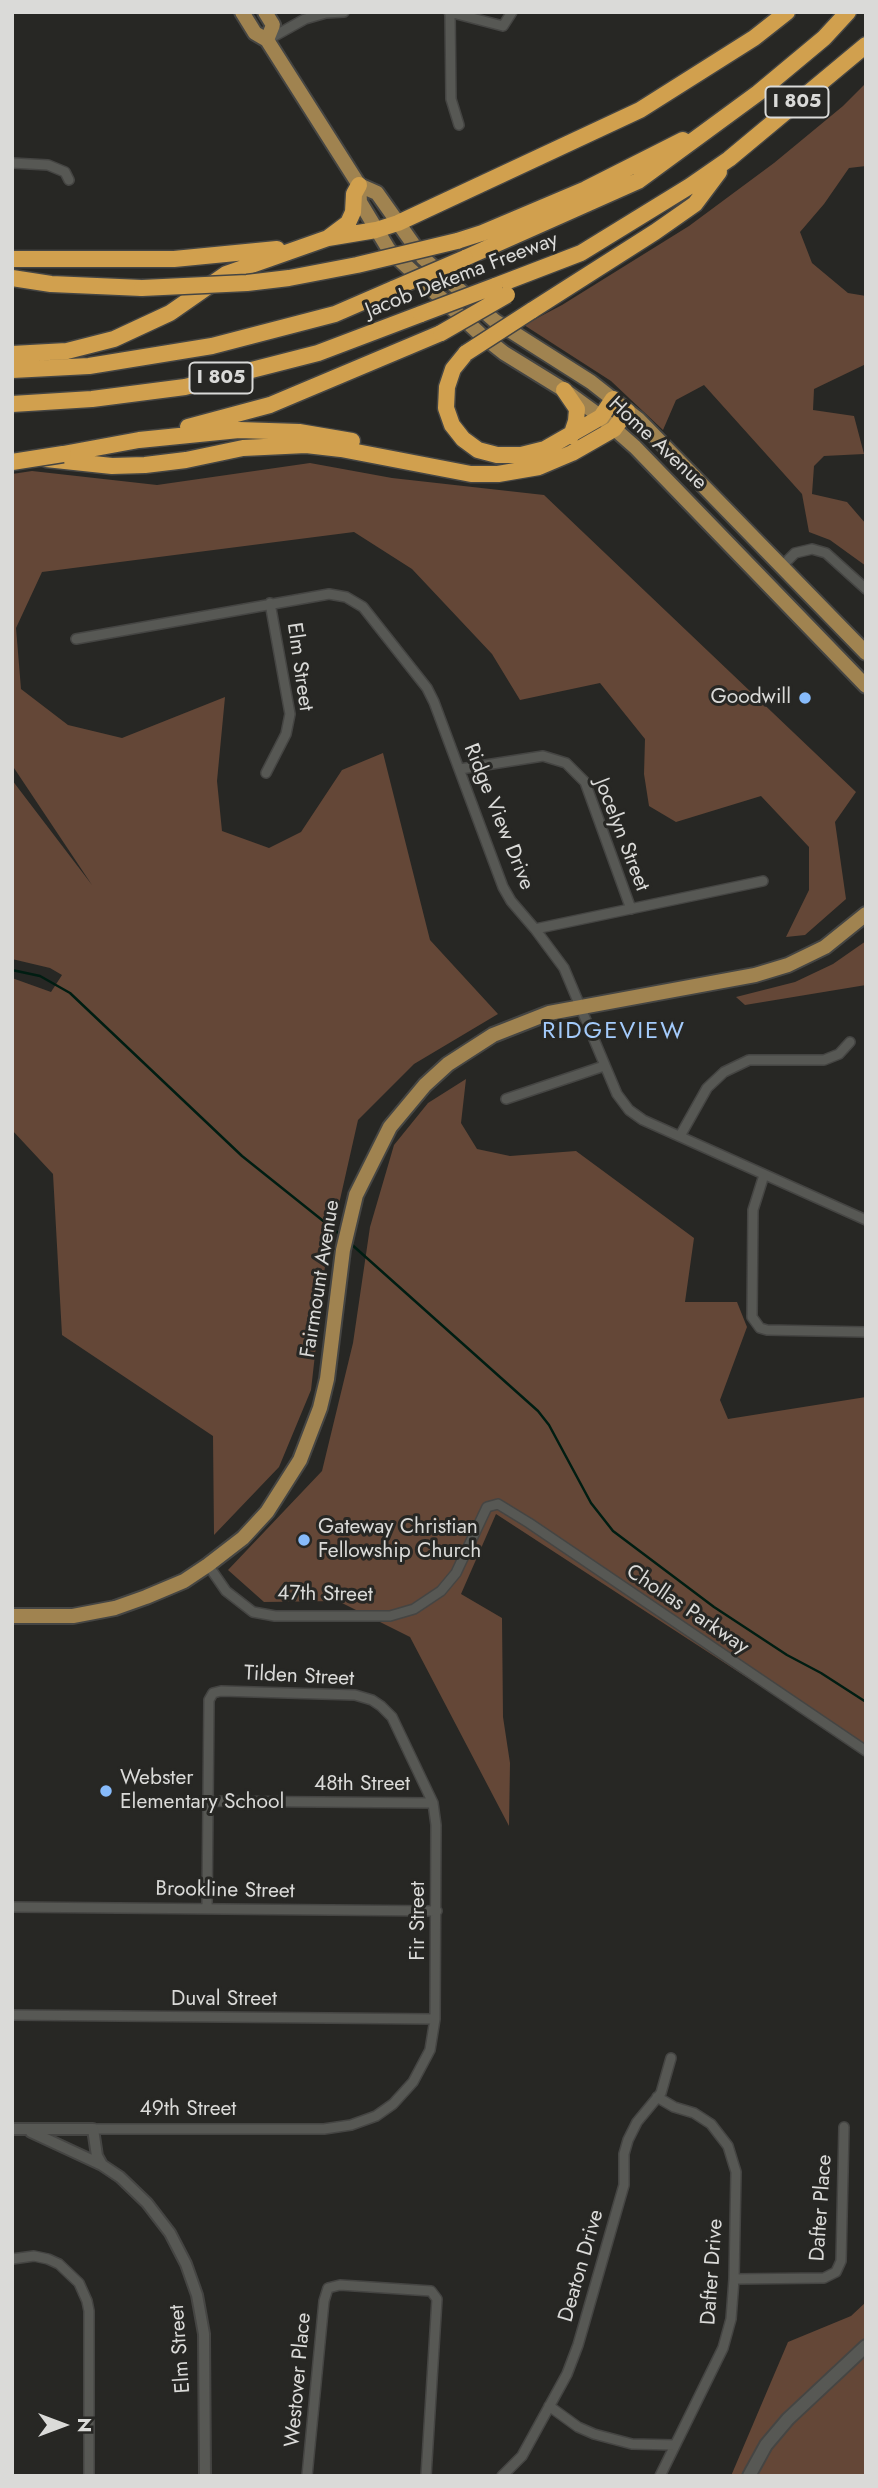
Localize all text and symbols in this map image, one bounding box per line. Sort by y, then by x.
road number: I 805 [766,86,828,118]
street label: Jacob Dekema Freeway [362,228,562,324]
road number: I 805 [190,362,252,394]
street label: Home Avenue [603,392,711,496]
street label: Elm Street [280,621,318,713]
place label: Goodwill [710,685,791,711]
marker: Goodwill [797,690,813,706]
street label: Ridge View Drive [457,740,539,894]
street label: Jocelyn Street [588,775,654,895]
district label: RIDGEVIEW [543,1018,685,1046]
street label: Fairmount Avenue [296,1198,346,1360]
place label: Gateway Christian Fellowship Church [318,1515,481,1565]
marker: Gateway Christian Fellowship Church [296,1532,312,1548]
street label: Chollas Parkway [621,1560,753,1660]
street label: 47th Street [277,1582,373,1608]
street label: Tilden Street [243,1662,355,1692]
place label: Webster Elementary School [120,1766,284,1816]
street label: 48th Street [314,1772,410,1798]
marker: Webster Elementary School [98,1783,114,1799]
street label: Brookline Street [155,1877,295,1905]
street label: Fir Street [406,1881,432,1961]
street label: Duval Street [171,1987,277,2013]
street label: 49th Street [140,2097,236,2123]
street label: Dafter Place [806,2154,838,2262]
street label: Deaton Drive [554,2207,610,2325]
street label: Dafter Drive [697,2218,729,2326]
street label: Elm Street [165,2304,197,2394]
street label: Westover Place [281,2312,317,2448]
north arrow [28,2390,98,2460]
text: N [71,2417,98,2433]

